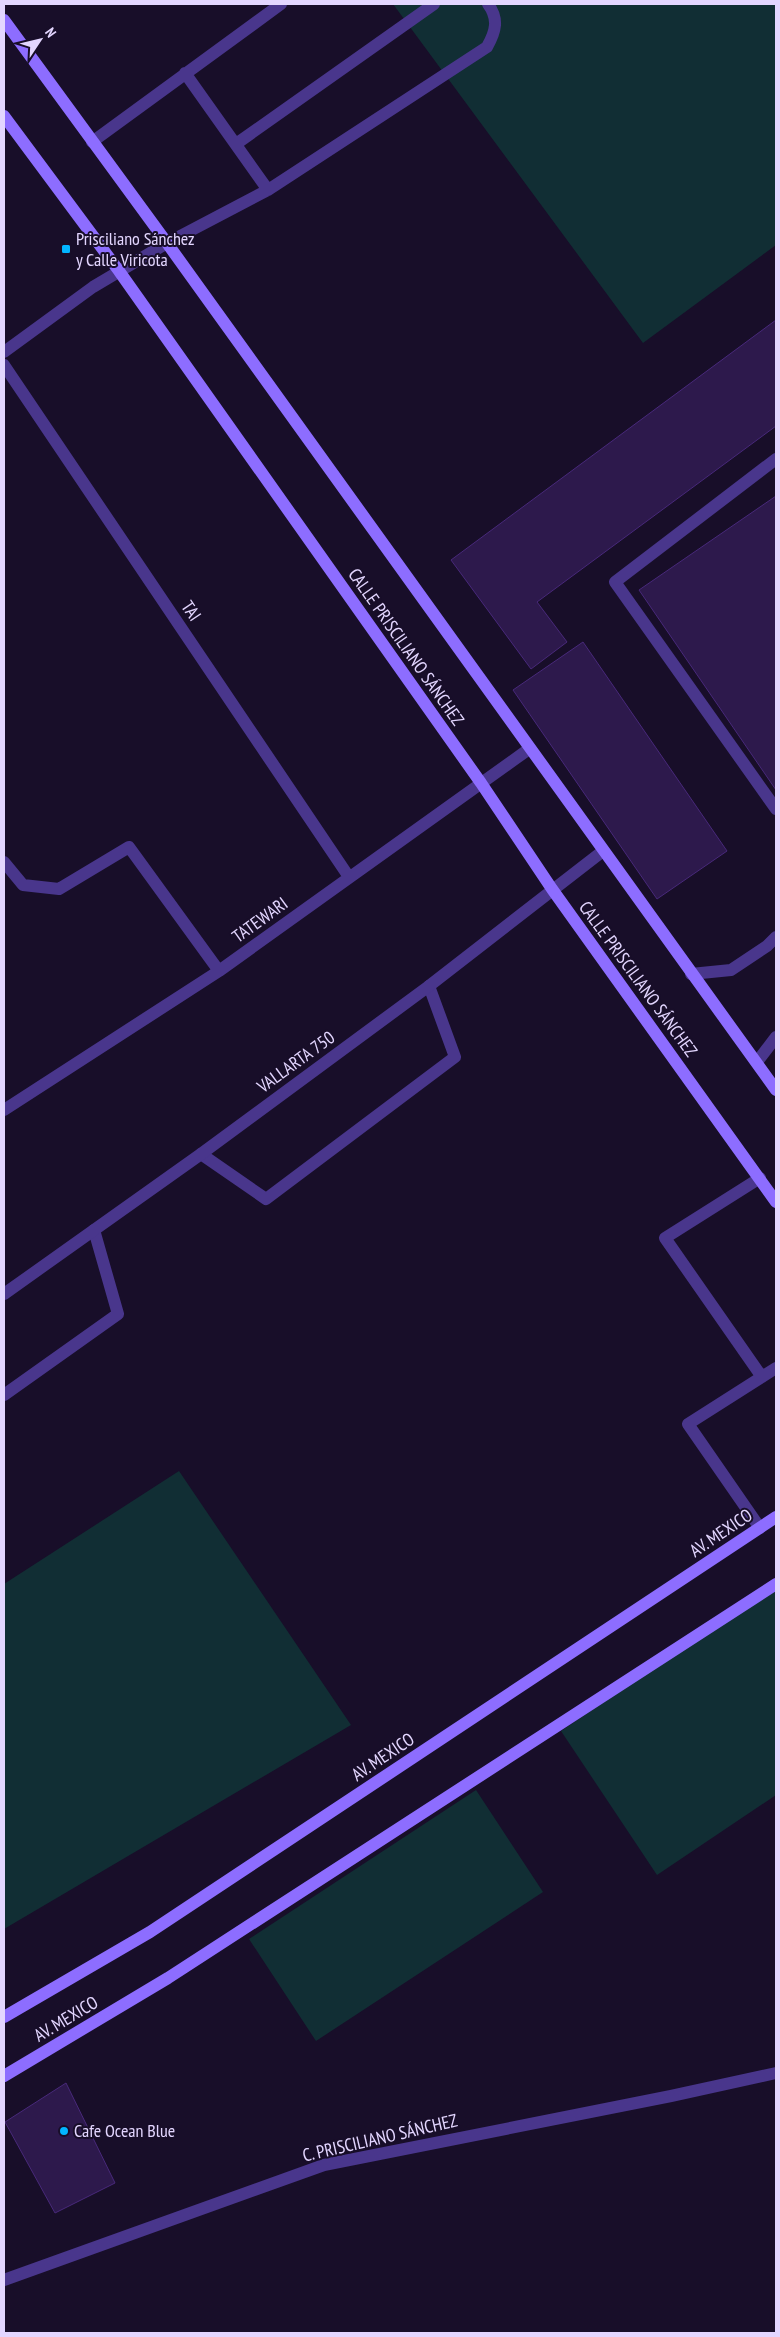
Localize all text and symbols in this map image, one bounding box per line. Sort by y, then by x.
north arrow [15,15,65,65]
text: N [41,24,60,41]
place label: Prisciliano Sánchez y Calle Viricota [76,227,195,271]
marker: Prisciliano Sánchez y Calle Viricota [60,243,72,255]
street label: CALLE PRISCILIANO SÁNCHEZ [343,564,469,730]
street label: TAI [176,596,206,625]
street label: TATEWARI [227,892,292,948]
street label: CALLE PRISCILIANO SÁNCHEZ [574,896,703,1061]
street label: VALLARTA 750 [251,1026,339,1098]
street label: AV. MEXICO [685,1503,757,1562]
street label: AV. MEXICO [347,1727,419,1786]
street label: AV. MEXICO [30,1990,102,2047]
street label: C. PRISCILIANO SÁNCHEZ [300,2108,460,2167]
place label: Cafe Ocean Blue [74,2119,175,2142]
marker: Cafe Ocean Blue [58,2125,70,2137]

